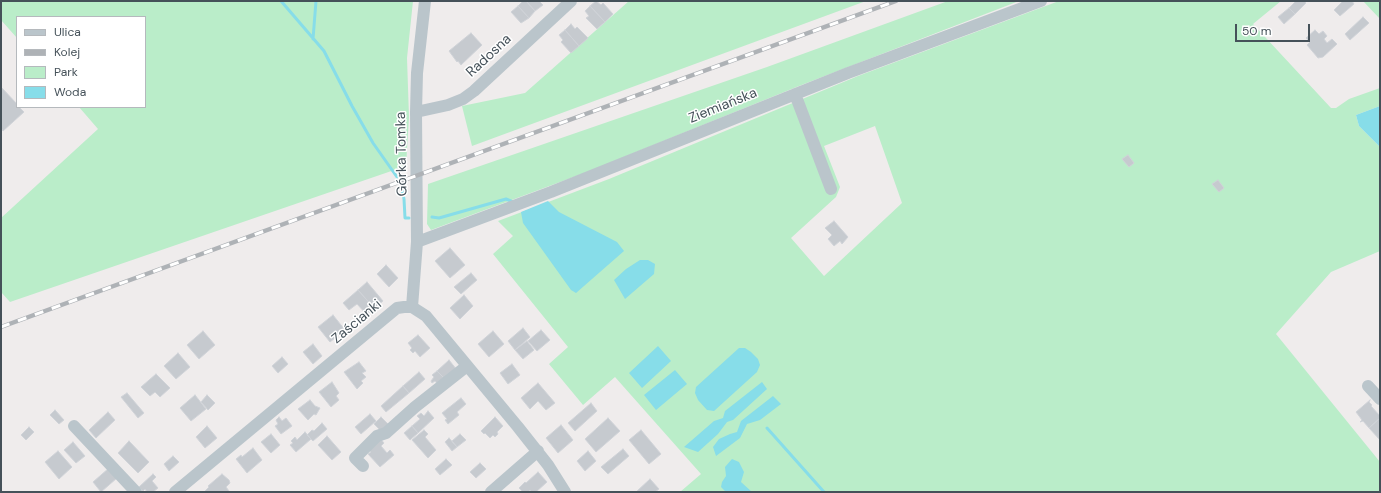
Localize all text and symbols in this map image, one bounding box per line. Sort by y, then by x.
legend [16,16,146,108]
scale bar [1237,16,1312,42]
text: 50 m [1242,23,1271,39]
text: Ulica [54,24,81,40]
street label: Radosna [463,31,515,81]
text: Kolej [54,44,80,60]
text: Park [54,64,78,80]
text: Woda [54,84,86,100]
street label: Ziemiańska [686,85,760,127]
street label: Górka Tomka [393,112,411,196]
street label: Zaścianki [329,296,385,348]

